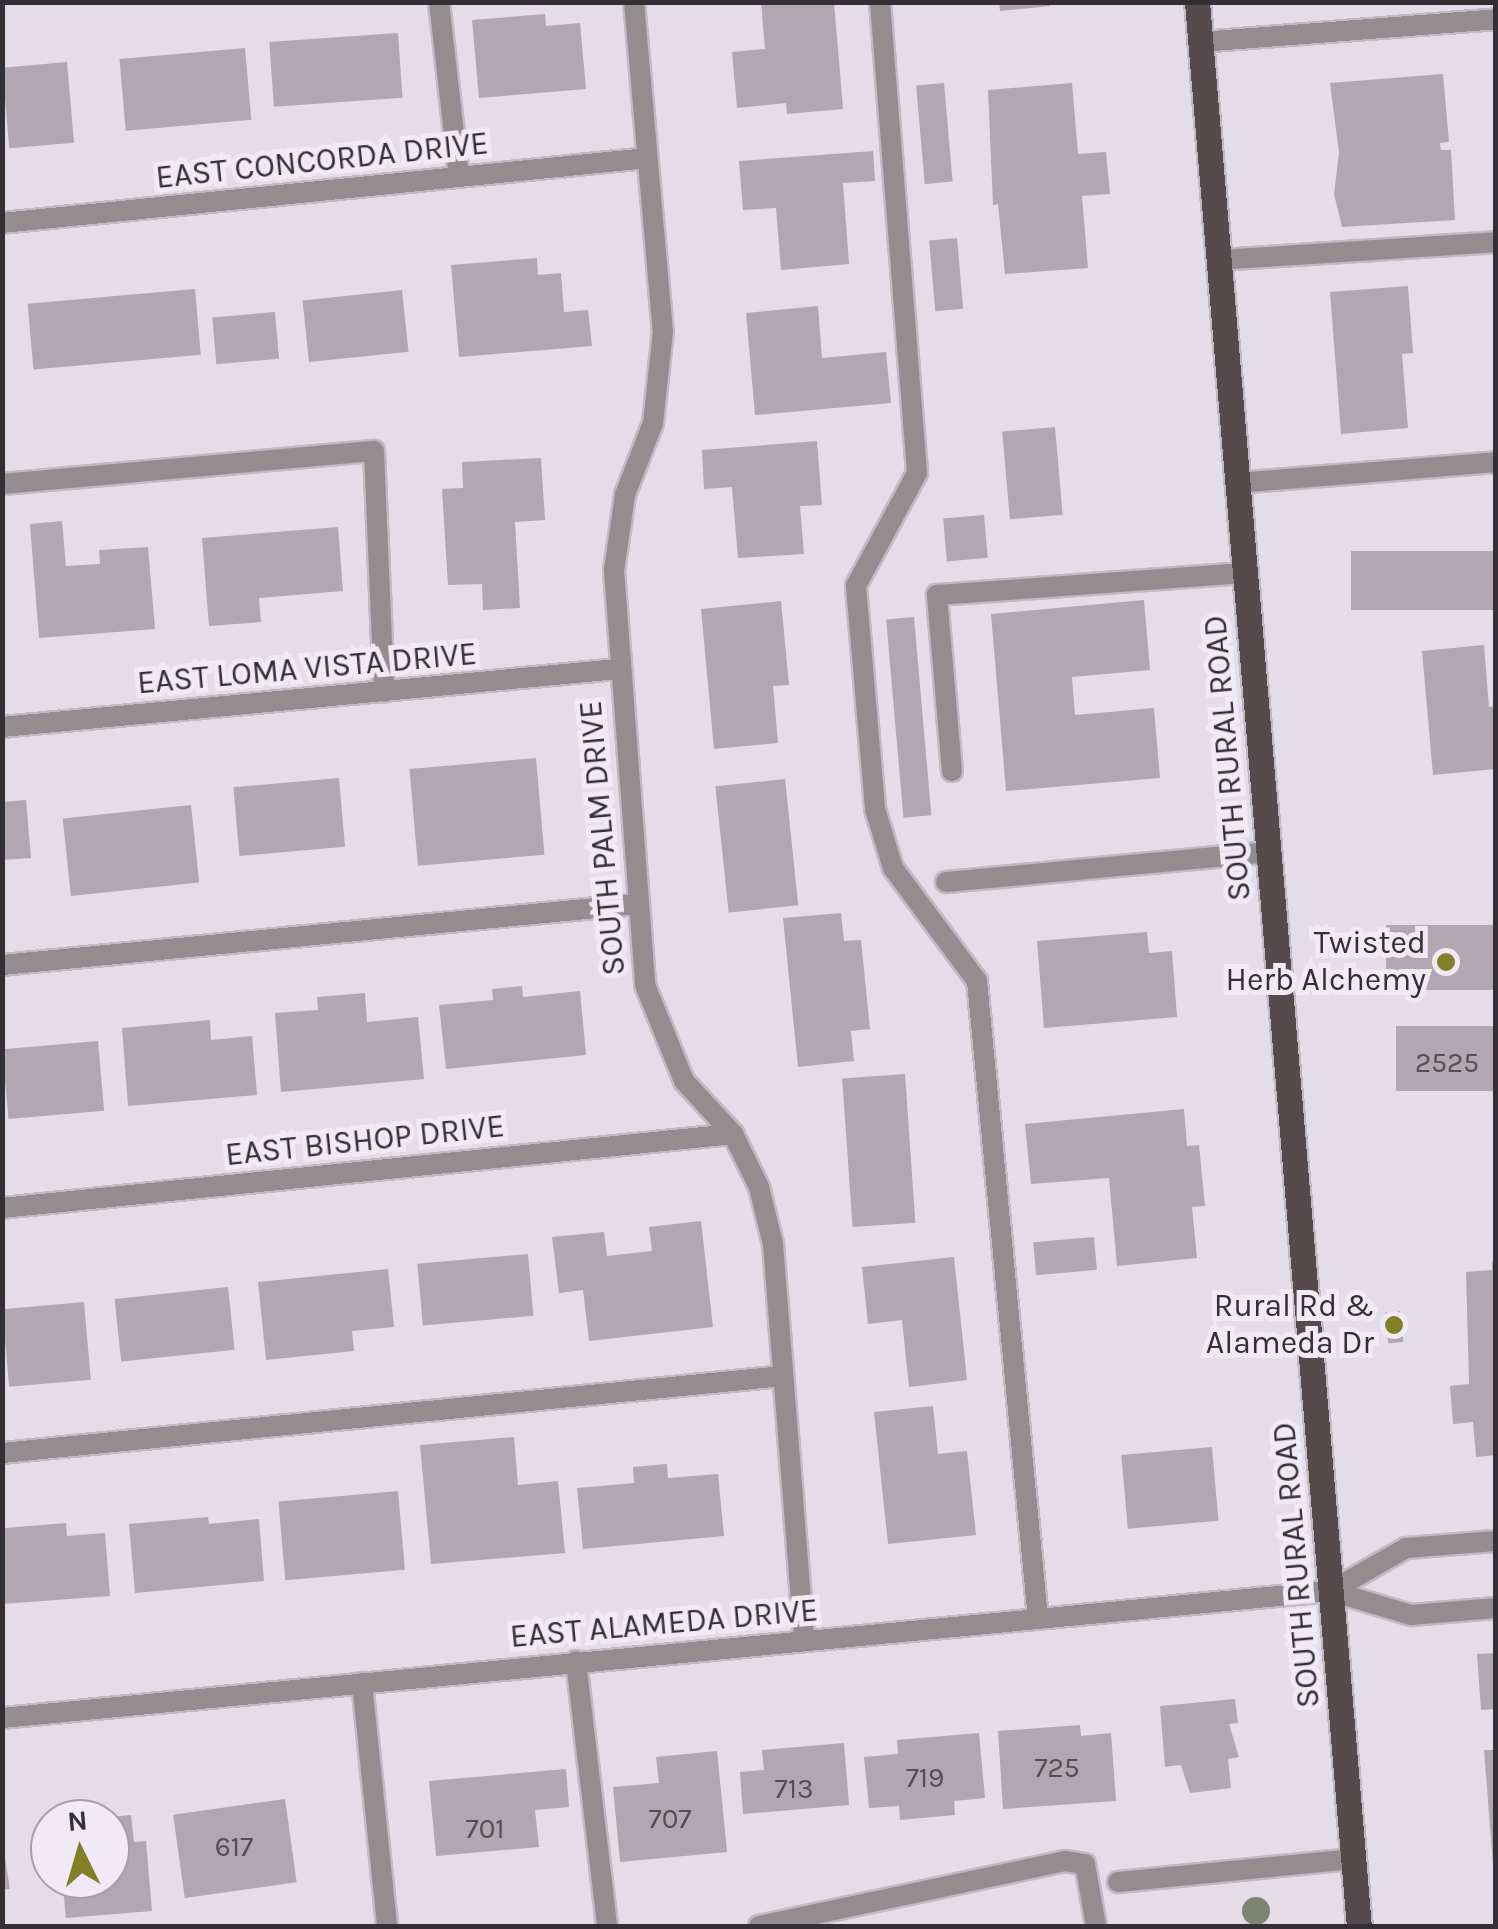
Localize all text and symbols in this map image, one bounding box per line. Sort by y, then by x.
street label: EAST CONCORDA DRIVE [154,124,490,198]
street label: SOUTH RURAL ROAD [1196,614,1260,902]
street label: EAST LOMA VISTA DRIVE [136,635,478,703]
street label: SOUTH PALM DRIVE [572,699,634,977]
place label: Twisted Herb Alchemy [1226,925,1426,1000]
marker: Twisted Herb Alchemy [1435,951,1457,973]
house number: 2525 [1415,1046,1479,1080]
street label: EAST BISHOP DRIVE [223,1107,507,1175]
place label: Rural Rd & Alameda Dr [1206,1288,1374,1363]
marker: Rural Rd & Alameda Dr [1383,1314,1405,1336]
street label: SOUTH RURAL ROAD [1265,1421,1329,1709]
street label: EAST ALAMEDA DRIVE [508,1591,820,1657]
house number: 725 [1034,1751,1080,1785]
house number: 719 [906,1761,944,1795]
house number: 713 [775,1772,813,1806]
north arrow [30,1799,130,1899]
house number: 707 [649,1802,691,1836]
text: N [66,1803,89,1838]
house number: 701 [465,1812,505,1846]
house number: 617 [215,1830,253,1864]

